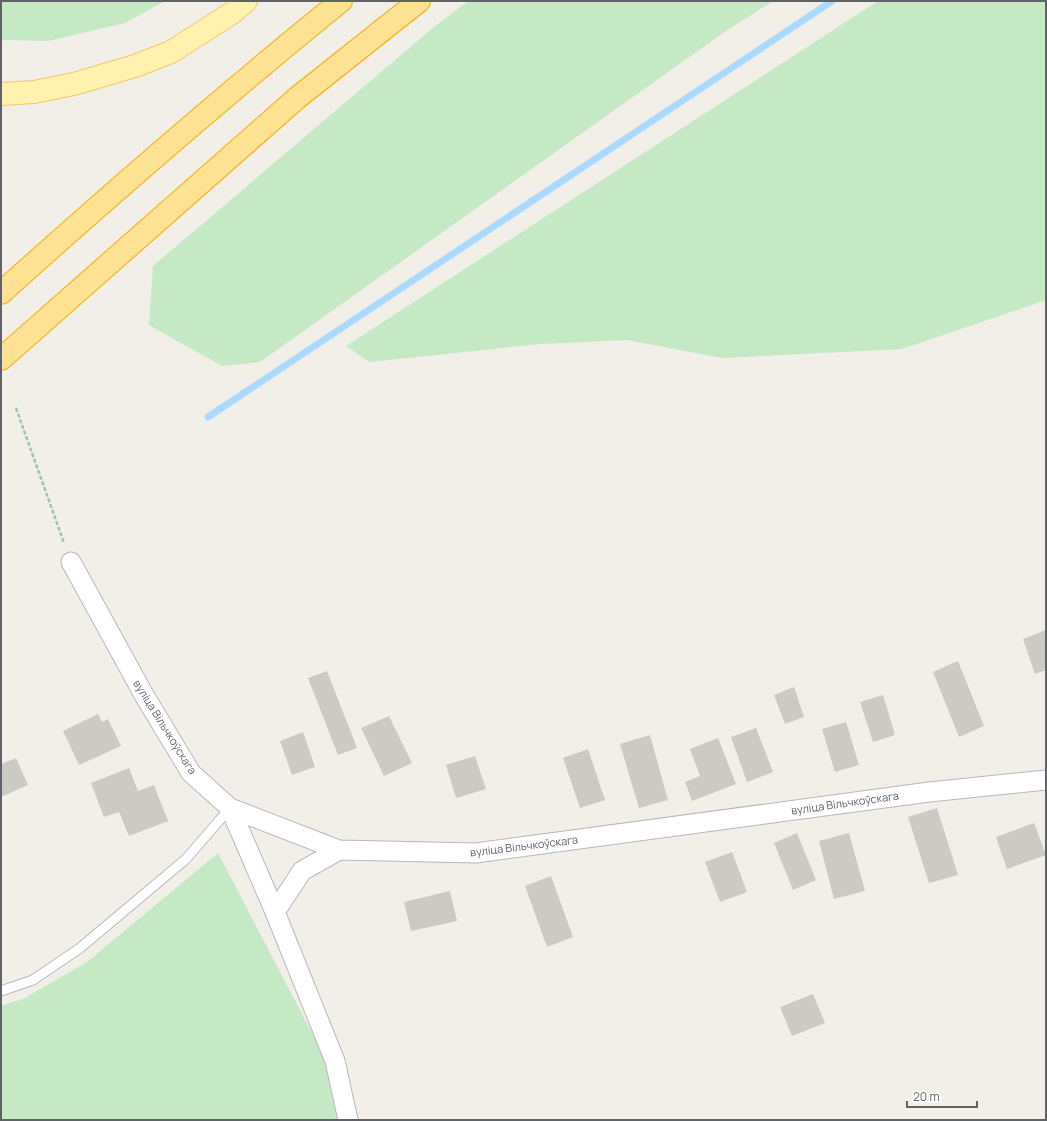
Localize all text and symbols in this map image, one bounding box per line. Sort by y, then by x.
street label: вуліца Вільчкоўскага [130,677,201,777]
street label: вуліца Вільчкоўскага [790,788,900,817]
street label: вуліца Вільчкоўскага [469,831,579,860]
scale bar [907,1083,977,1109]
text: 20 m [913,1088,940,1105]

